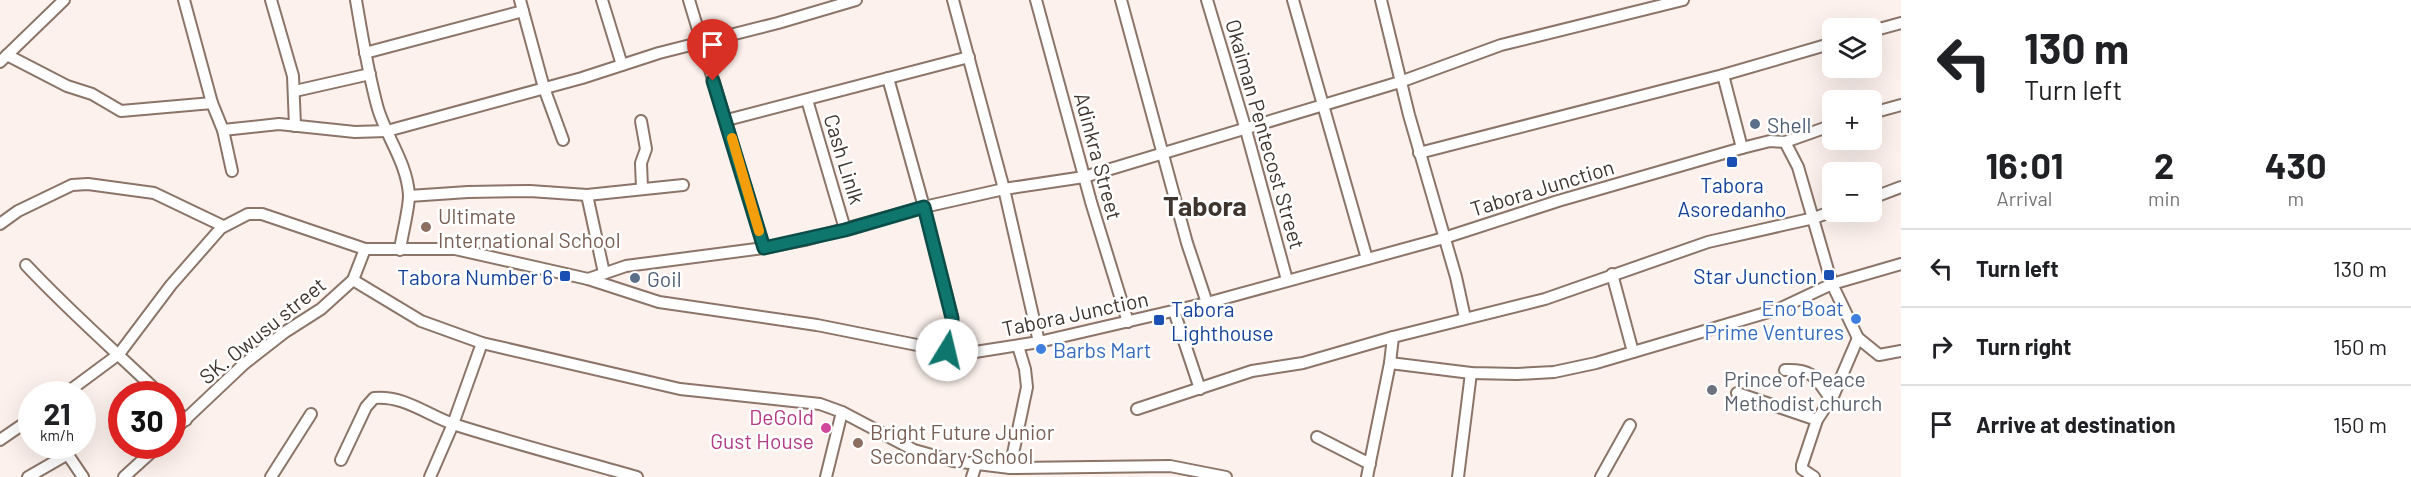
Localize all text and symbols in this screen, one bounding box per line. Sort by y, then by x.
street label: Okaiman Pentecost Street [1221,16,1311,252]
map controls [1822,18,1882,222]
button: layers [1822,18,1882,78]
pin [687,19,738,81]
text: 130 m [2024,22,2129,72]
icon: left [1925,24,2003,102]
icon: arrive [696,28,729,61]
text: Turn left [2024,73,2122,105]
street label: Adinkra Street [1070,90,1128,222]
button: + [1822,90,1882,150]
street label: Cash Linlk [819,111,871,207]
place label: Shell [1767,112,1811,137]
marker: Shell [1748,117,1762,131]
text: 16:01 [1985,143,2064,186]
text: 2 [2154,143,2174,186]
text: 430 [2265,143,2327,186]
street label: Tabora Junction [1467,153,1617,221]
marker: Tabora Asoredanho [1725,155,1739,169]
button: − [1822,162,1882,222]
place label: Tabora Asoredanho [1677,172,1787,221]
text: Arrival [1997,186,2052,210]
text: min [2148,186,2180,210]
text: m [2287,186,2304,210]
district label: Tabora [1163,189,1247,221]
place label: Ultimate International School [438,203,621,252]
marker: Ultimate International School [419,220,433,234]
icon: left [1925,252,1958,285]
text: Turn left [1976,255,2059,281]
text: 130 m [2333,255,2387,281]
place label: Star Junction [1693,263,1817,288]
place label: Tabora Number 6 [397,264,553,289]
place label: Goil [647,266,681,291]
marker: Star Junction [1822,268,1836,282]
marker: Tabora Number 6 [558,269,572,283]
street label: SK. Owusu street [194,271,330,389]
marker: Goil [628,271,642,285]
street label: Tabora Junction [1000,285,1150,341]
place label: Eno Boat Prime Ventures [1705,295,1844,344]
place label: Tabora Lighthouse [1171,296,1274,345]
marker: Eno Boat Prime Ventures [1849,312,1863,326]
marker: Tabora Lighthouse [1152,313,1166,327]
position arrow [915,318,979,382]
icon: right [1925,330,1958,363]
text: Turn right [1976,333,2071,359]
text: 150 m [2333,333,2387,359]
place label: Barbs Mart [1053,337,1152,362]
marker: Barbs Mart [1034,342,1048,356]
place label: Prince of Peace Methodist church [1724,366,1882,415]
speed limit sign: 30 [108,381,186,459]
marker: Prince of Peace Methodist church [1705,383,1719,397]
text: 21 [43,395,71,431]
place label: DeGold Gust House [710,404,814,453]
icon: arrive [1925,408,1958,441]
text: Arrive at destination [1976,411,2175,437]
text: 150 m [2333,411,2387,437]
place label: Bright Future Junior Secondary School [870,419,1055,468]
marker: DeGold Gust House [819,421,833,435]
text: km/h [40,426,74,444]
marker: Bright Future Junior Secondary School [851,436,865,450]

